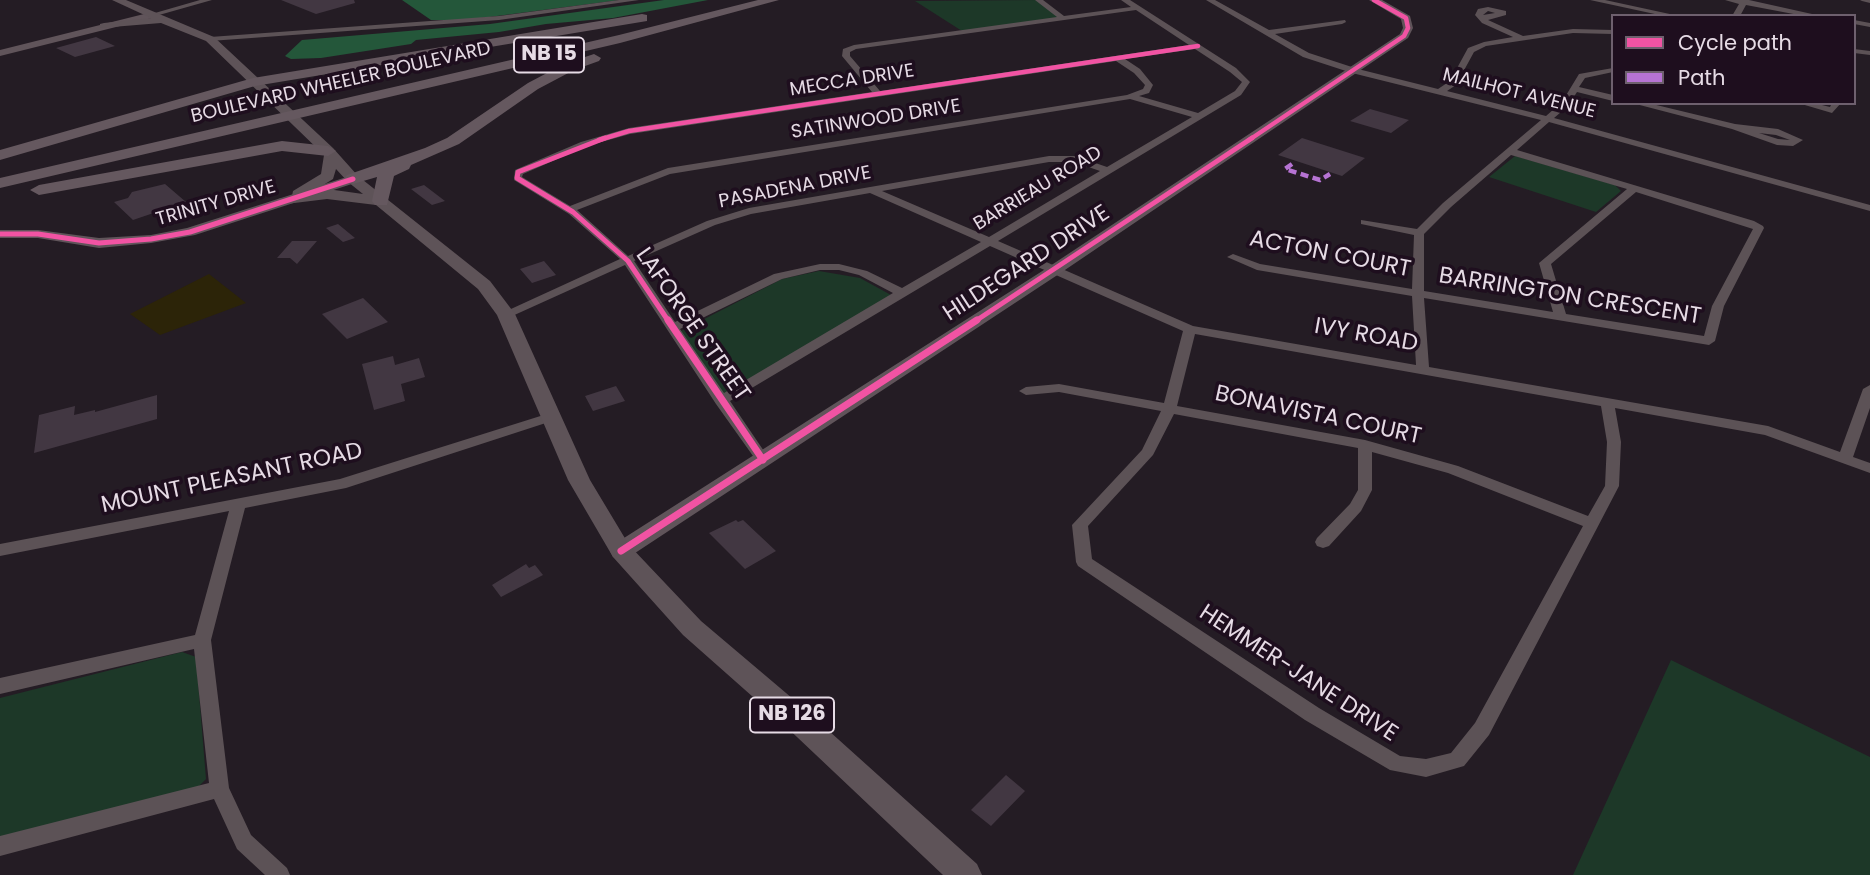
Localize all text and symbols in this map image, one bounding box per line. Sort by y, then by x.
legend [1611,14,1856,105]
text: Cycle path [1678,28,1792,57]
street label: BOULEVARD WHEELER BOULEVARD [189,37,493,129]
road number: NB 15 [514,38,584,72]
street label: MECCA DRIVE [788,60,916,102]
text: Path [1678,63,1725,92]
street label: MAILHOT AVENUE [1440,64,1598,124]
street label: SATINWOOD DRIVE [790,95,962,145]
street label: BARRIEAU ROAD [970,142,1106,236]
street label: PASADENA DRIVE [717,162,873,214]
street label: TRINITY DRIVE [154,176,278,232]
street label: HILDEGARD DRIVE [939,200,1115,328]
street label: ACTON COURT [1247,226,1413,284]
street label: LAFORGE STREET [629,243,755,407]
street label: BARRINGTON CRESCENT [1437,263,1703,331]
street label: IVY ROAD [1312,313,1420,359]
street label: BONAVISTA COURT [1212,381,1424,451]
street label: MOUNT PLEASANT ROAD [99,438,365,520]
street label: HEMMER-JANE DRIVE [1194,600,1402,748]
road number: NB 126 [750,698,834,732]

